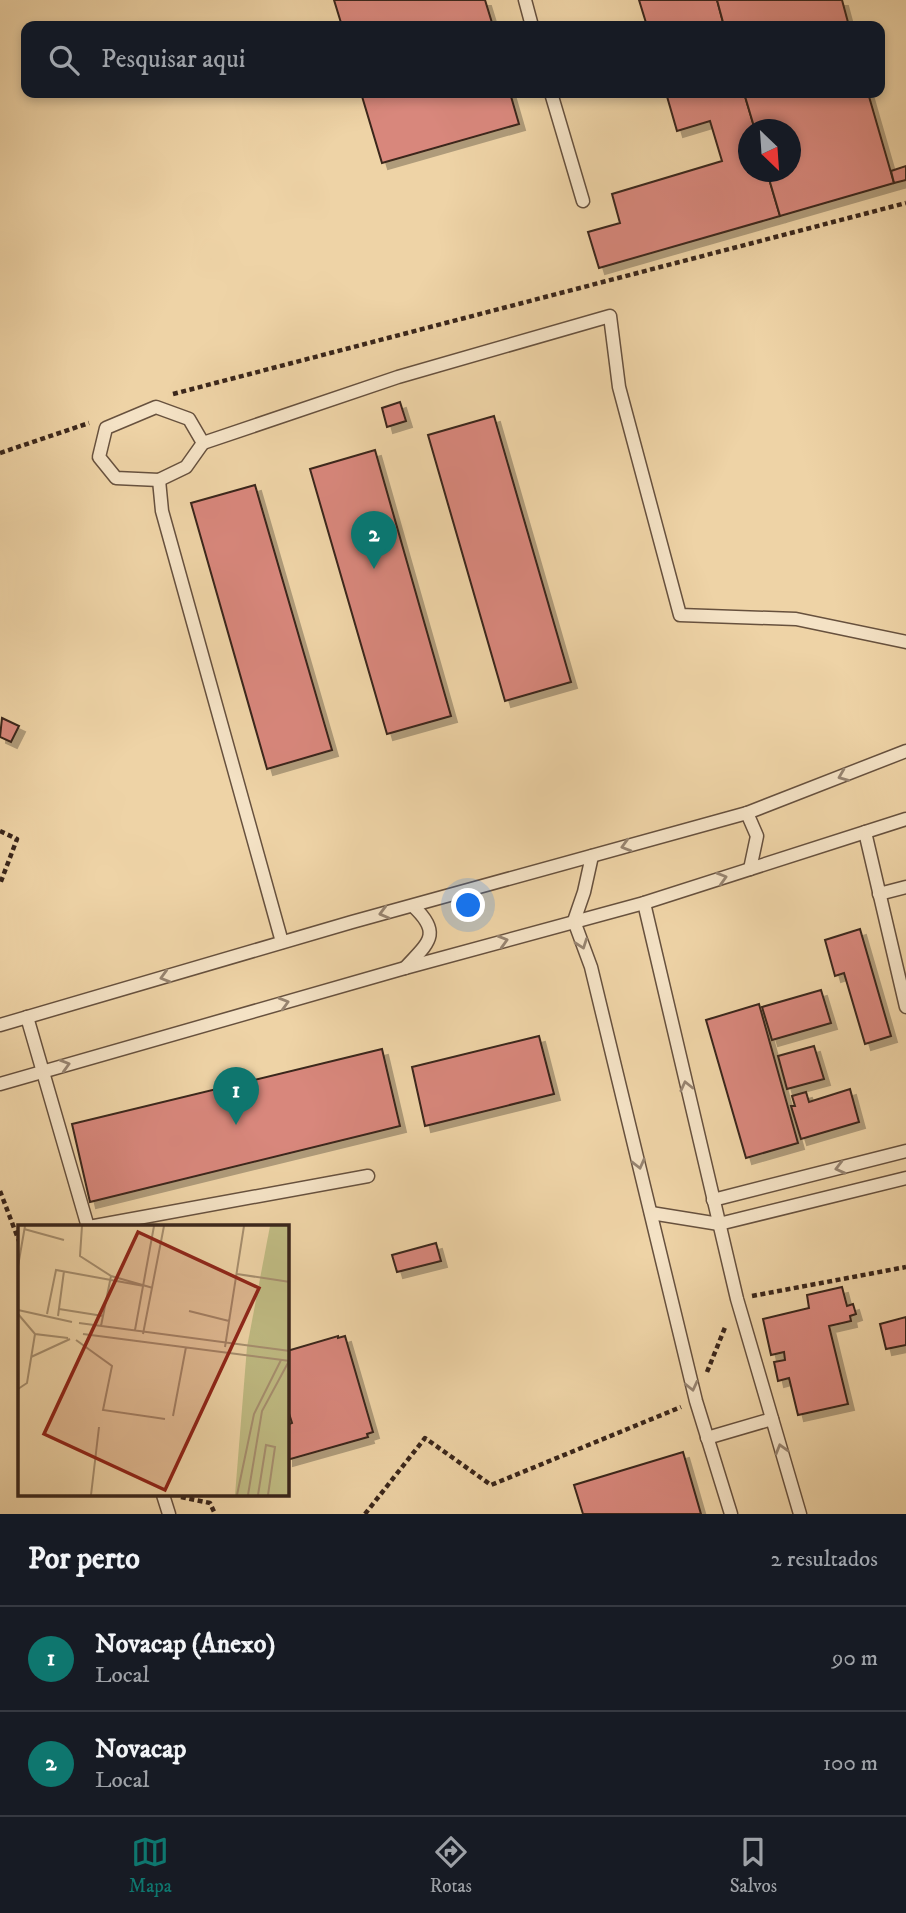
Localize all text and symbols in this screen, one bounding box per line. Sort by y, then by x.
search box [21,21,885,98]
icon: search [45,41,83,79]
text: Pesquisar aqui [101,43,245,76]
north arrow [738,119,801,182]
pin: 2 [351,511,397,569]
one-way arrow [837,767,849,781]
one-way arrow [621,837,633,852]
one-way arrow [716,872,728,887]
your location [451,888,485,922]
one-way arrow [378,905,390,920]
one-way arrow [497,935,509,949]
one-way arrow [574,938,588,950]
one-way arrow [159,968,171,983]
one-way arrow [278,996,290,1011]
one-way arrow [59,1058,71,1073]
pin: 1 [213,1067,259,1125]
one-way arrow [680,1080,695,1092]
one-way arrow [631,1158,645,1170]
one-way arrow [834,1160,846,1174]
inset map [18,1225,289,1496]
one-way arrow [684,1380,698,1392]
one-way arrow [775,1443,789,1455]
text: Por perto [28,1541,140,1578]
text: 2 resultados [771,1545,878,1574]
text: Novacap (Anexo) [95,1628,275,1661]
text: 1 [47,1644,55,1673]
text: 90 m [832,1644,878,1673]
text: Local [95,1661,149,1690]
text: Novacap [95,1733,186,1766]
text: 2 [45,1749,57,1778]
text: 100 m [823,1749,878,1778]
text: Local [95,1766,149,1795]
tab: Mapa [129,1833,172,1898]
tab: Rotas [430,1833,472,1898]
tab: Salvos [730,1833,777,1898]

